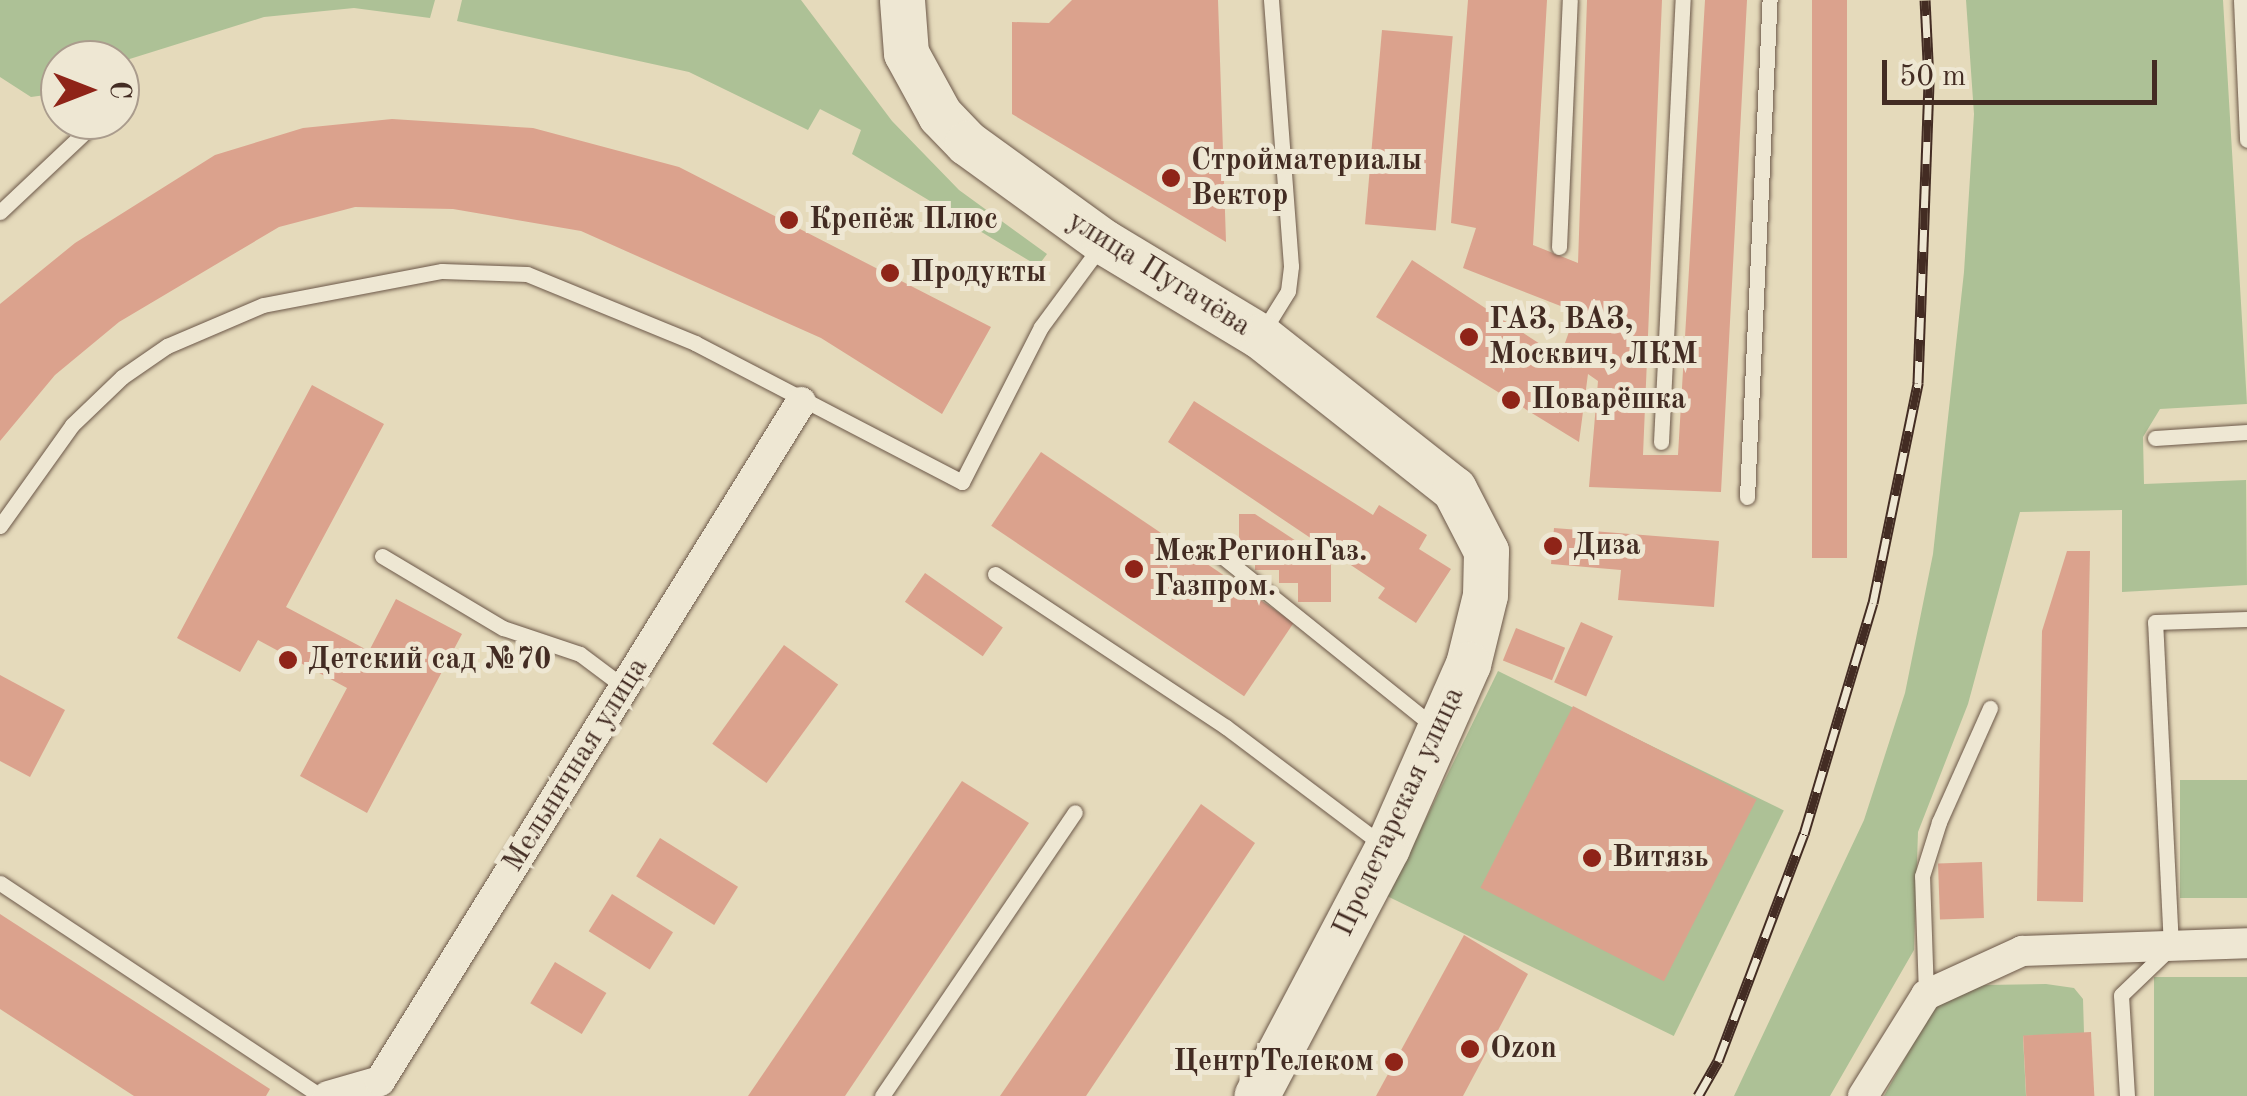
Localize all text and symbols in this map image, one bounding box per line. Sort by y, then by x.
north arrow [40,40,140,140]
scale bar [1887,40,2162,102]
text: 50 m [1899,62,1966,92]
text: С [104,81,132,99]
place label: Стройматериалы Вектор [1191,143,1422,214]
marker: Стройматериалы Вектор [1160,167,1182,189]
place label: Крепёж Плюс [809,202,998,238]
street label: улица Пугачёва [1061,203,1257,345]
marker: Крепёж Плюс [778,209,800,231]
place label: Продукты [910,255,1047,291]
marker: Продукты [879,262,901,284]
place label: ГАЗ, ВАЗ, Москвич, ЛКМ [1489,302,1697,372]
marker: ГАЗ, ВАЗ, Москвич, ЛКМ [1458,326,1480,348]
place label: Поварёшка [1531,382,1686,418]
marker: Поварёшка [1500,389,1522,411]
place label: Диза [1573,528,1641,564]
place label: МежРегионГаз. Газпром. [1154,534,1367,604]
marker: Диза [1542,535,1564,557]
marker: МежРегионГаз. Газпром. [1123,558,1145,580]
place label: Детский сад №70 [308,642,551,678]
marker: Детский сад №70 [277,649,299,671]
street label: Мельничная улица [496,651,656,879]
street label: Пролетарская улица [1325,681,1473,943]
place label: Витязь [1612,840,1709,876]
marker: Витязь [1581,847,1603,869]
place label: Ozon [1490,1031,1557,1067]
marker: Ozon [1459,1038,1481,1060]
place label: ЦентрТелеком [1173,1044,1374,1080]
marker: ЦентрТелеком [1383,1051,1405,1073]

